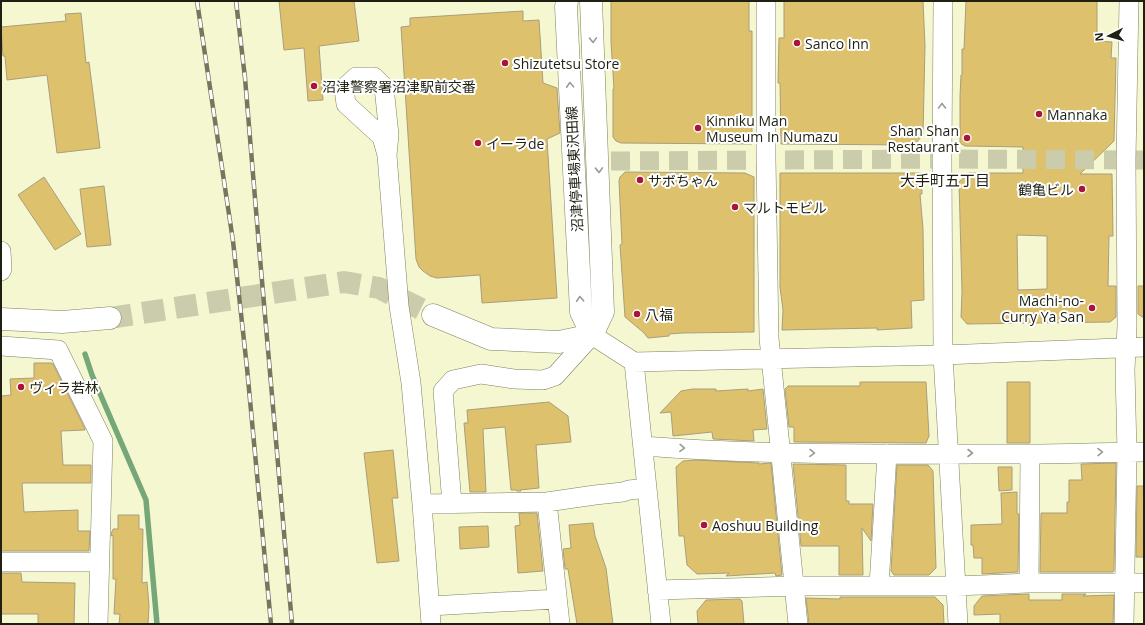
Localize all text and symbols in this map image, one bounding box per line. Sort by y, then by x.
north arrow [1089,16,1129,56]
text: N [1091,32,1106,42]
place label: Sanco Inn [805,34,869,53]
one-way arrow [589,37,598,43]
marker: Sanco Inn [792,38,802,48]
place label: Shizutetsu Store [513,54,619,73]
marker: Shizutetsu Store [500,58,510,68]
place label: 沼津警察署沼津駅前交番 [322,77,476,96]
marker: 沼津警察署沼津駅前交番 [309,81,319,91]
one-way arrow [565,82,574,88]
one-way arrow [938,103,946,109]
place label: Mannaka [1047,105,1107,124]
street label: 沼津停車場東沢田線 [561,106,587,232]
marker: Mannaka [1034,109,1044,119]
place label: Kinniku Man Museum In Numazu [706,111,838,146]
place label: Shan Shan Restaurant [887,121,959,156]
marker: Kinniku Man Museum In Numazu [693,123,703,133]
marker: Shan Shan Restaurant [962,133,972,143]
place label: イーラde [486,134,545,153]
marker: イーラde [473,138,483,148]
one-way arrow [594,167,603,173]
district label: 大手町五丁目 [900,170,990,190]
place label: サボちゃん [648,171,718,190]
marker: サボちゃん [635,175,645,185]
place label: 鶴亀ビル [1018,180,1074,199]
marker: 鶴亀ビル [1077,184,1087,194]
place label: マルトモビル [743,198,827,217]
marker: マルトモビル [730,202,740,212]
place label: Machi-no- Curry Ya San [1001,291,1084,326]
one-way arrow [576,296,585,302]
marker: Machi-no- Curry Ya San [1087,303,1097,313]
place label: 八福 [645,305,673,324]
marker: 八福 [632,309,642,319]
place label: ヴィラ若林 [29,378,99,397]
marker: ヴィラ若林 [16,382,26,392]
one-way arrow [679,444,685,453]
one-way arrow [1097,448,1103,456]
one-way arrow [809,449,815,457]
one-way arrow [967,449,973,457]
place label: Aoshuu Building [712,516,819,535]
marker: Aoshuu Building [699,520,709,530]

